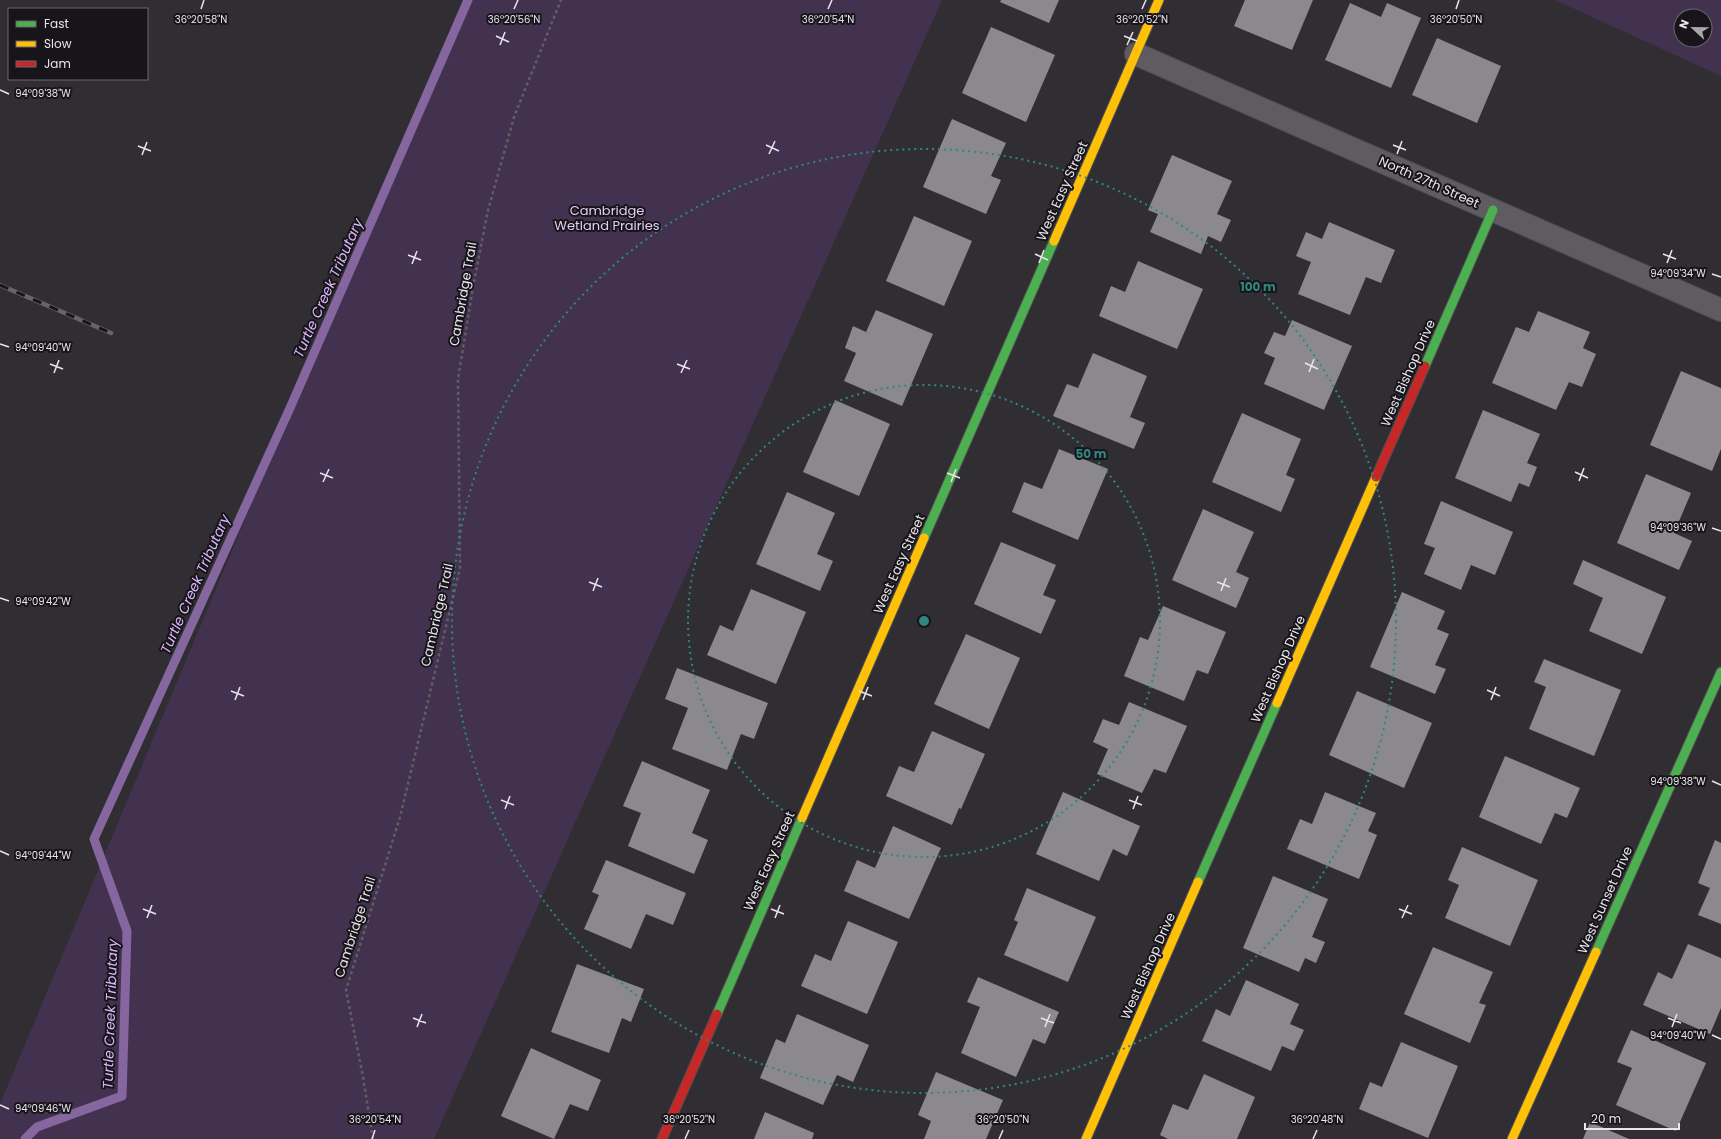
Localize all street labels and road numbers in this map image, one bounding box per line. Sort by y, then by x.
street label: West Easy Street [1032,138,1093,244]
street label: North 27th Street [1376,151,1482,213]
street label: Cambridge Trail [445,241,481,347]
street label: West Bishop Drive [1376,317,1440,429]
street label: West Easy Street [869,511,930,617]
street label: Cambridge Trail [416,562,458,668]
street label: West Bishop Drive [1246,613,1310,725]
street label: West Easy Street [739,808,800,914]
street label: West Sunset Drive [1573,843,1637,957]
street label: Cambridge Trail [330,874,380,980]
street label: West Bishop Drive [1116,910,1180,1022]

